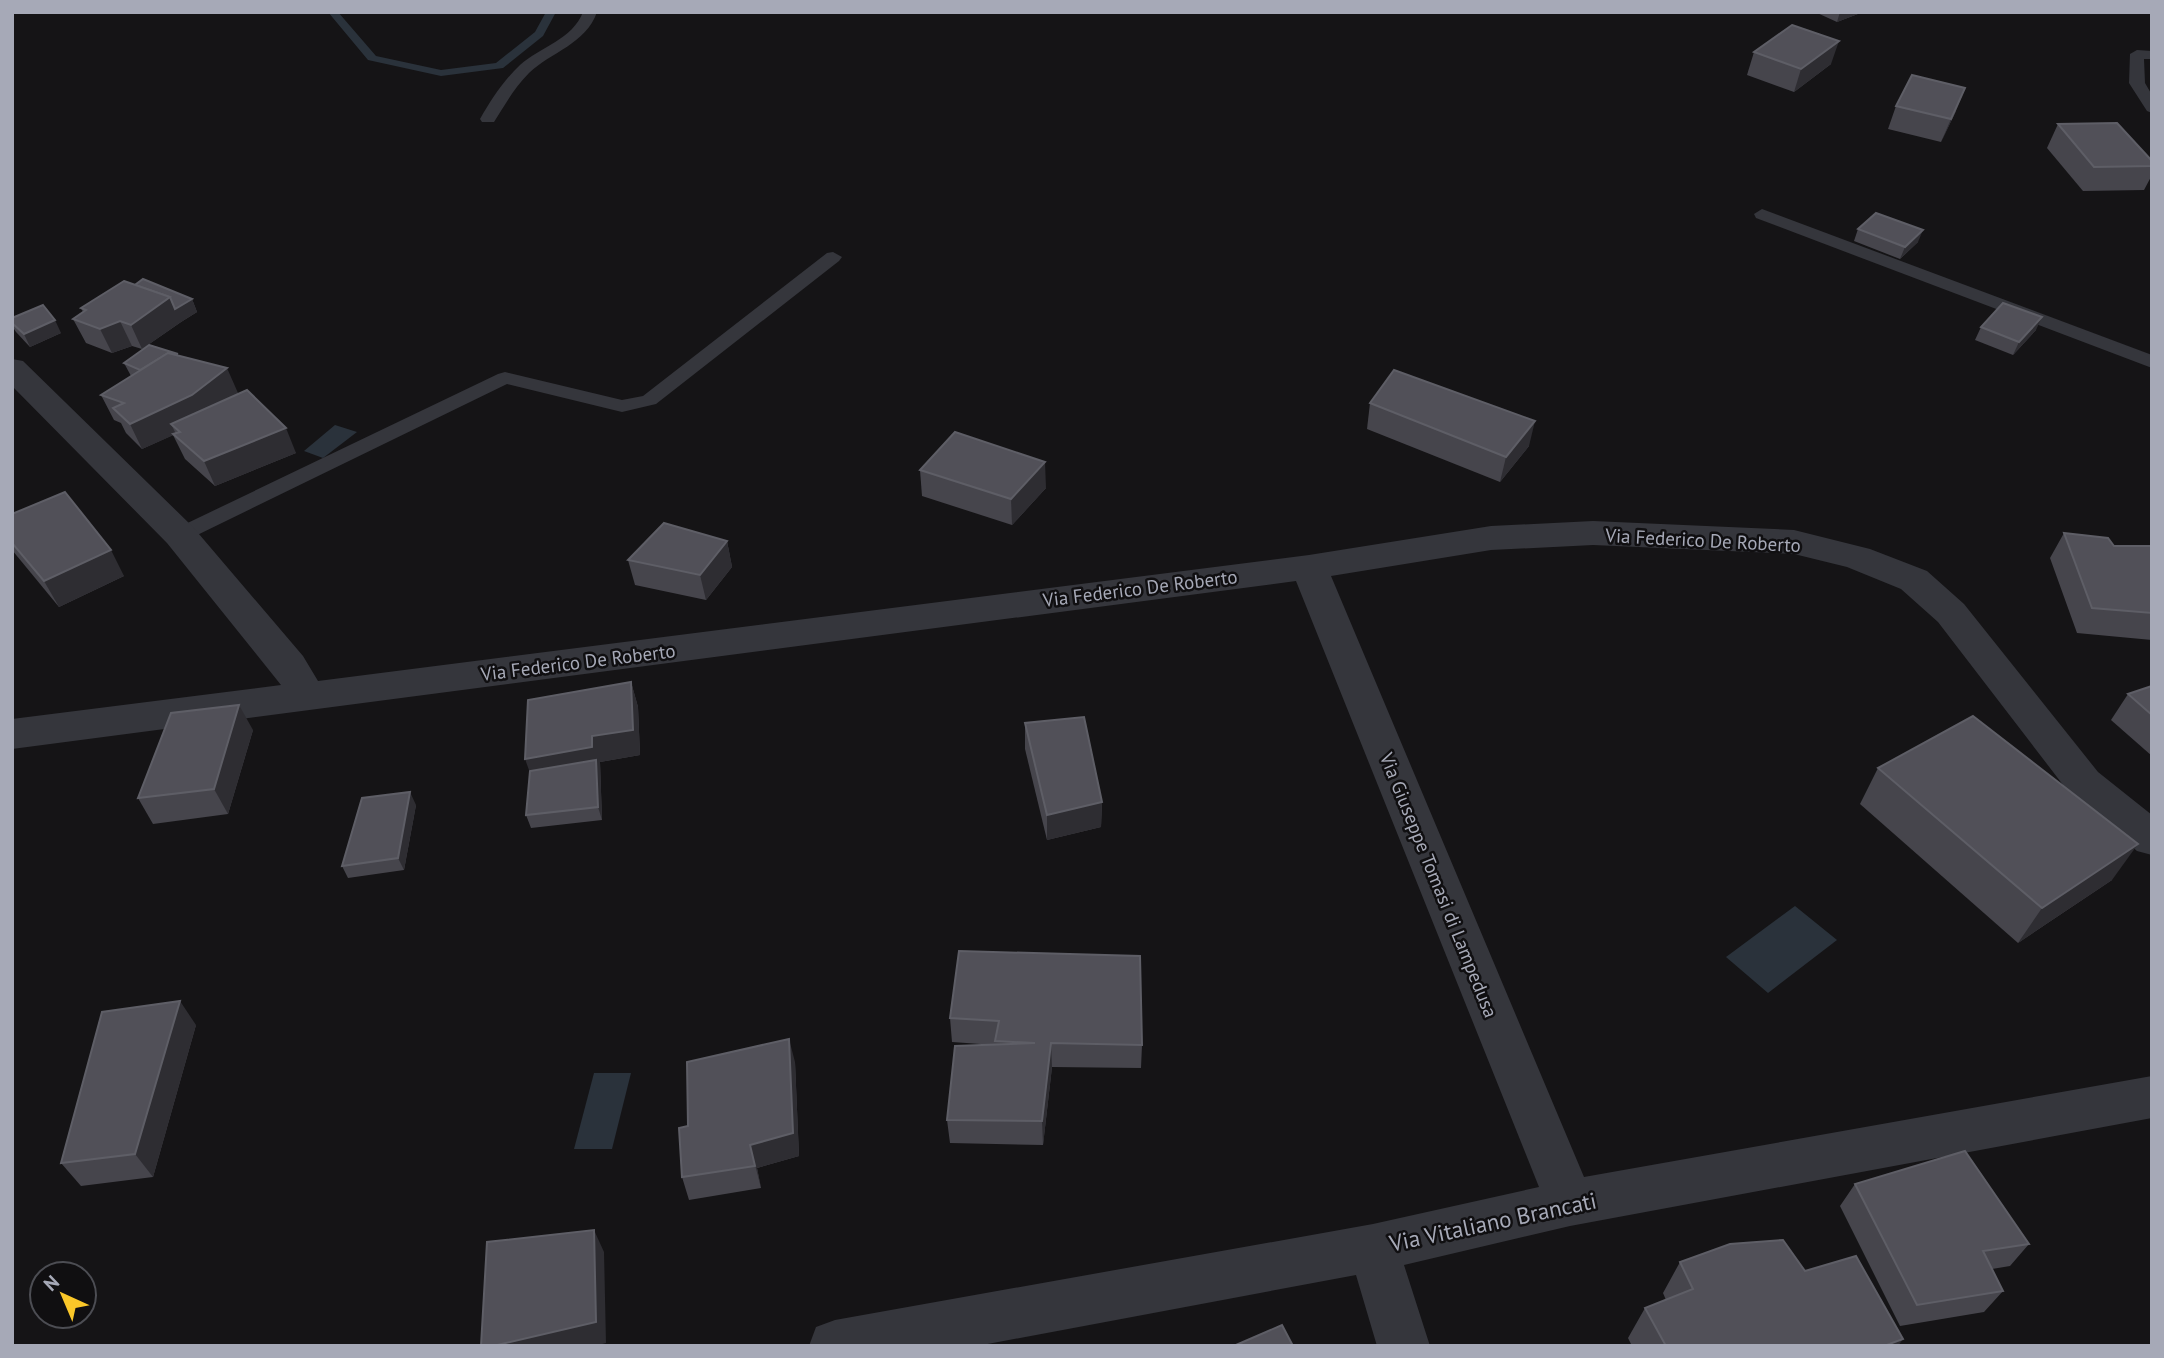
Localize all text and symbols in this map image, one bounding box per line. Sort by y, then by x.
street label: Via Federico De Roberto [1604,523,1801,557]
street label: Via Federico De Roberto [1040,564,1239,612]
street label: Via Federico De Roberto [478,638,677,686]
street label: Via Giuseppe Tomasi di Lampedusa [1374,748,1503,1021]
street label: Via Vitaliano Brancati [1386,1185,1599,1258]
north arrow [28,1260,98,1330]
text: N [38,1270,64,1296]

